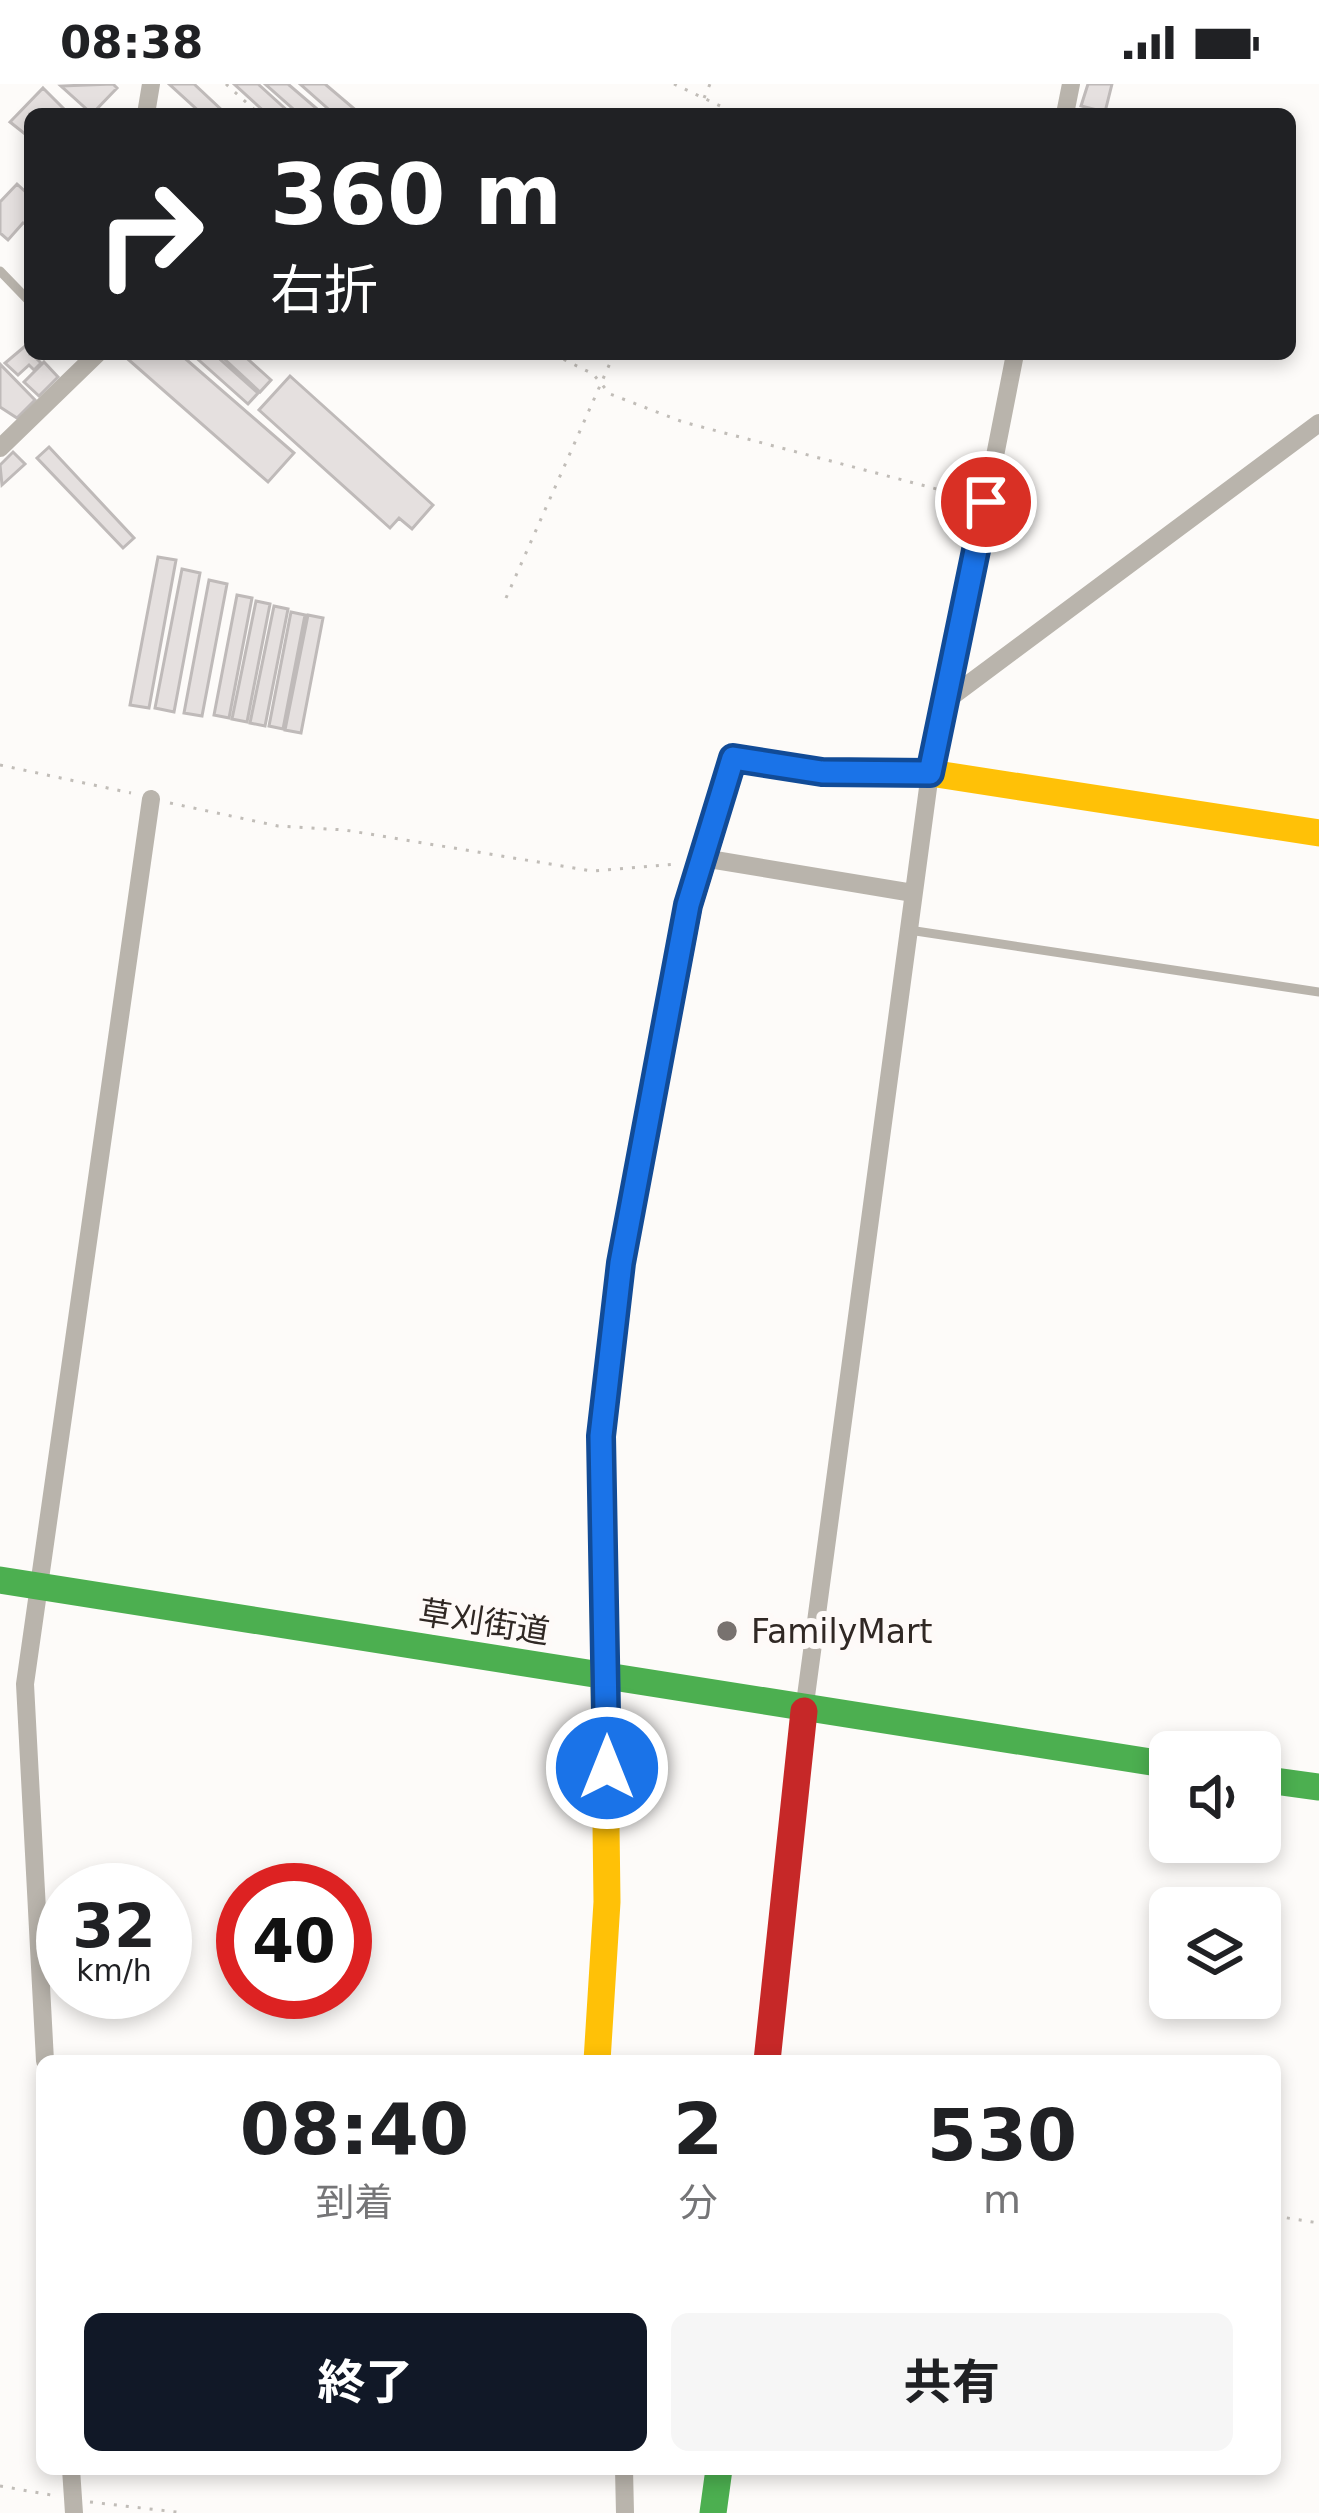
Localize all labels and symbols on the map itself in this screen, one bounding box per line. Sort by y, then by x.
pin [935,451,1037,553]
street label: 草刈街道 [416,1592,552,1652]
place label: FamilyMart [751,1612,932,1651]
marker: FamilyMart [714,1618,740,1644]
position arrow [544,1705,670,1831]
speed limit sign: 40 [216,1863,372,2019]

